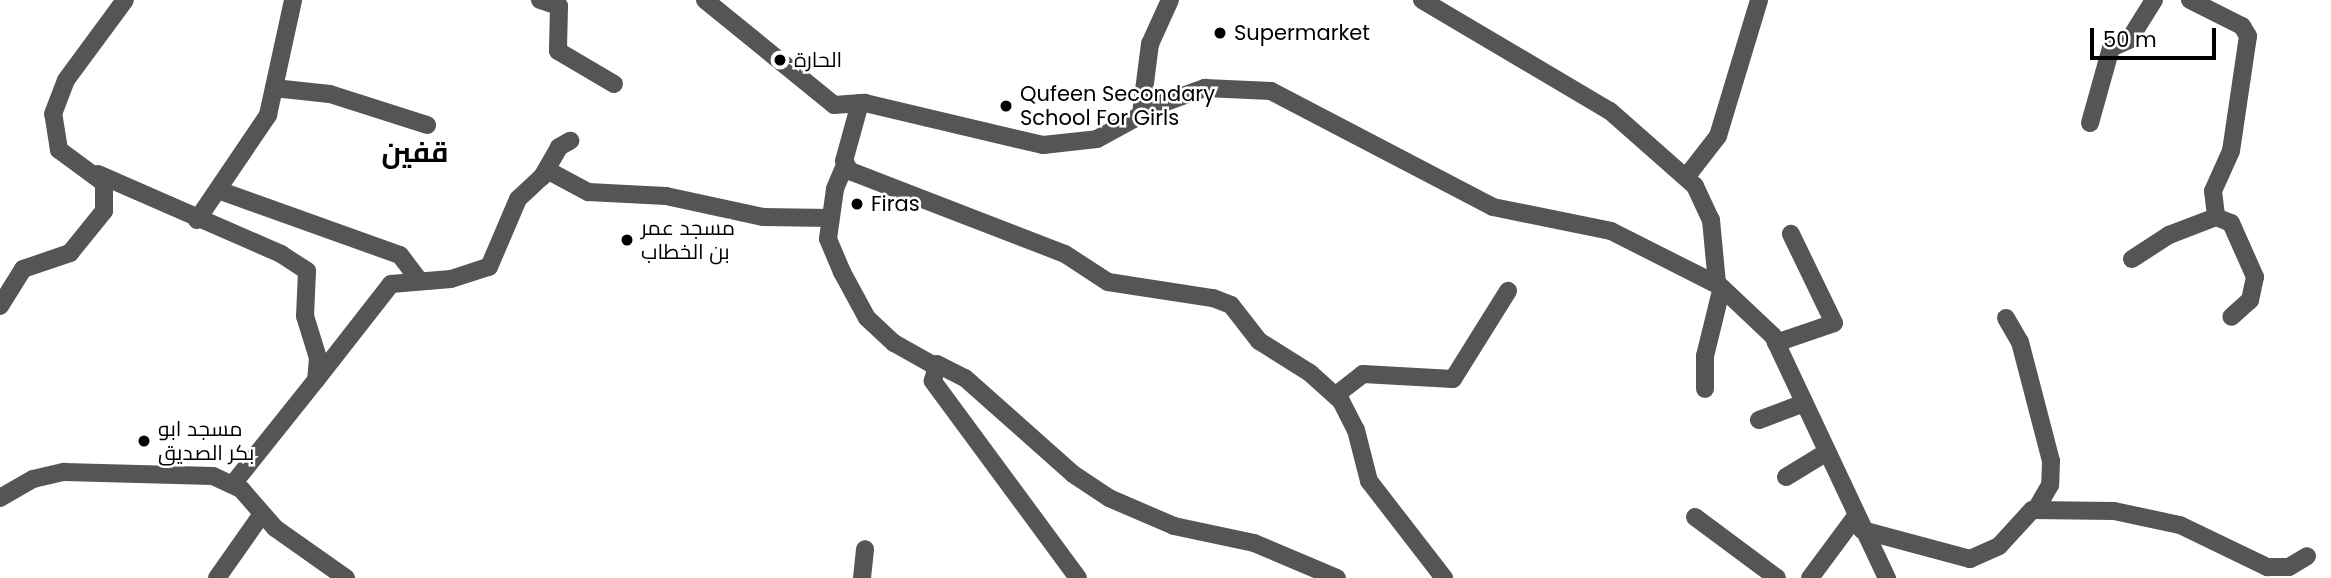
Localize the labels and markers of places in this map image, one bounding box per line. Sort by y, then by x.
place label: Supermarket [1234,20,1370,46]
marker: Supermarket [1212,25,1228,41]
place label: الحارة [794,47,842,73]
marker: الحارة [772,52,788,68]
place label: Qufeen Secondary School For Girls [1020,81,1215,131]
marker: Qufeen Secondary School For Girls [998,98,1014,114]
place label: Firas [871,191,920,217]
marker: Firas [849,196,865,212]
place label: مسجد عمر بن الخطاب [641,215,735,265]
marker: مسجد عمر بن الخطاب [619,232,635,248]
place label: مسجد ابو بكر الصديق [158,416,254,466]
marker: مسجد ابو بكر الصديق [136,433,152,449]

